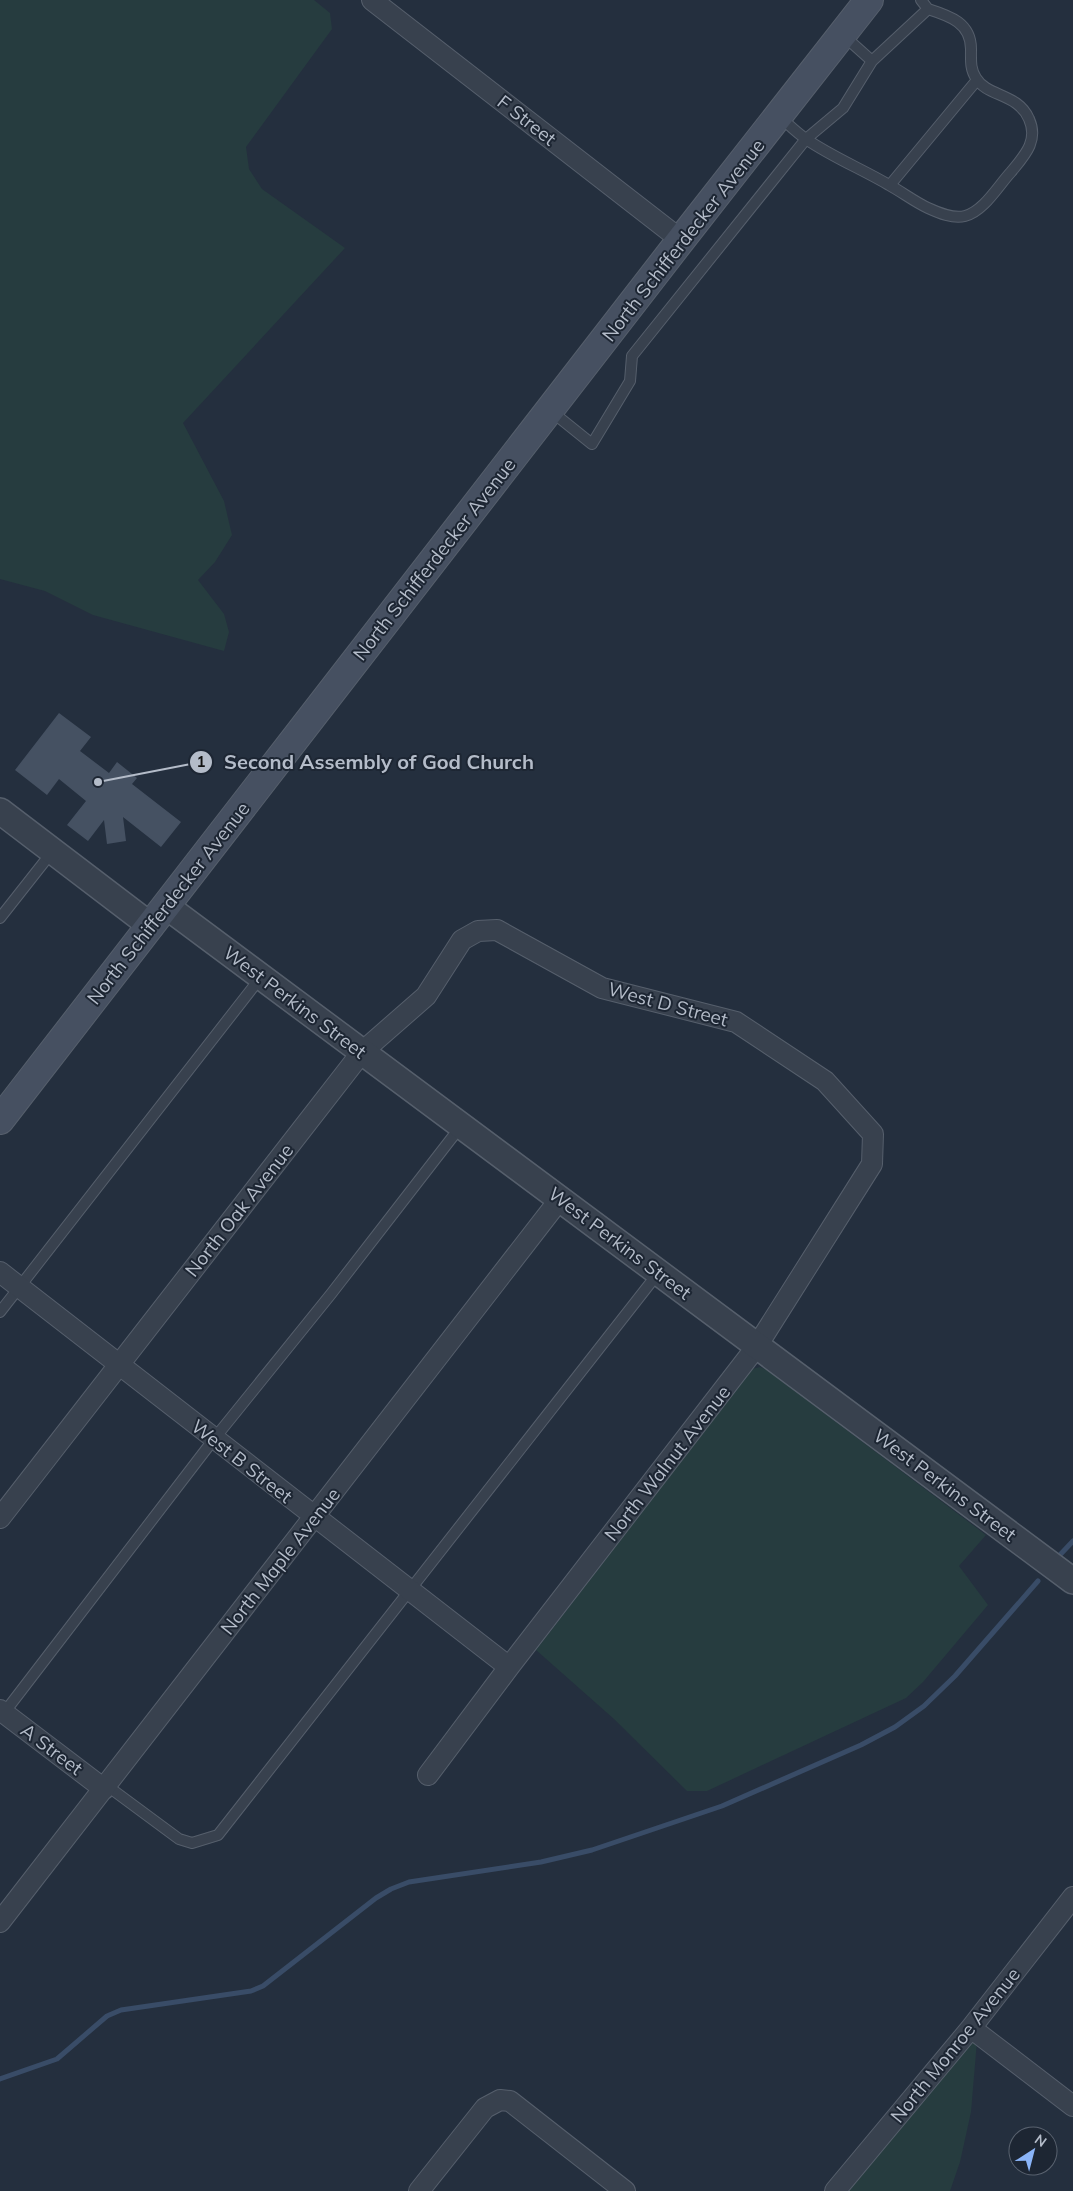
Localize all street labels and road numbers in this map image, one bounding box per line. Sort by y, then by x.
street label: F Street [493,90,562,151]
street label: North Schifferdecker Avenue [596,134,770,346]
street label: North Schifferdecker Avenue [347,453,521,665]
street label: North Schifferdecker Avenue [81,797,255,1009]
street label: West Perkins Street [219,940,372,1064]
street label: West D Street [605,976,731,1032]
street label: North Oak Avenue [180,1139,298,1281]
street label: West Perkins Street [544,1181,697,1305]
street label: North Walnut Avenue [599,1380,735,1546]
street label: West B Street [187,1414,298,1508]
street label: West Perkins Street [869,1423,1022,1547]
street label: North Maple Avenue [215,1483,345,1639]
street label: A Street [16,1718,88,1780]
street label: North Monroe Avenue [885,1963,1025,2127]

